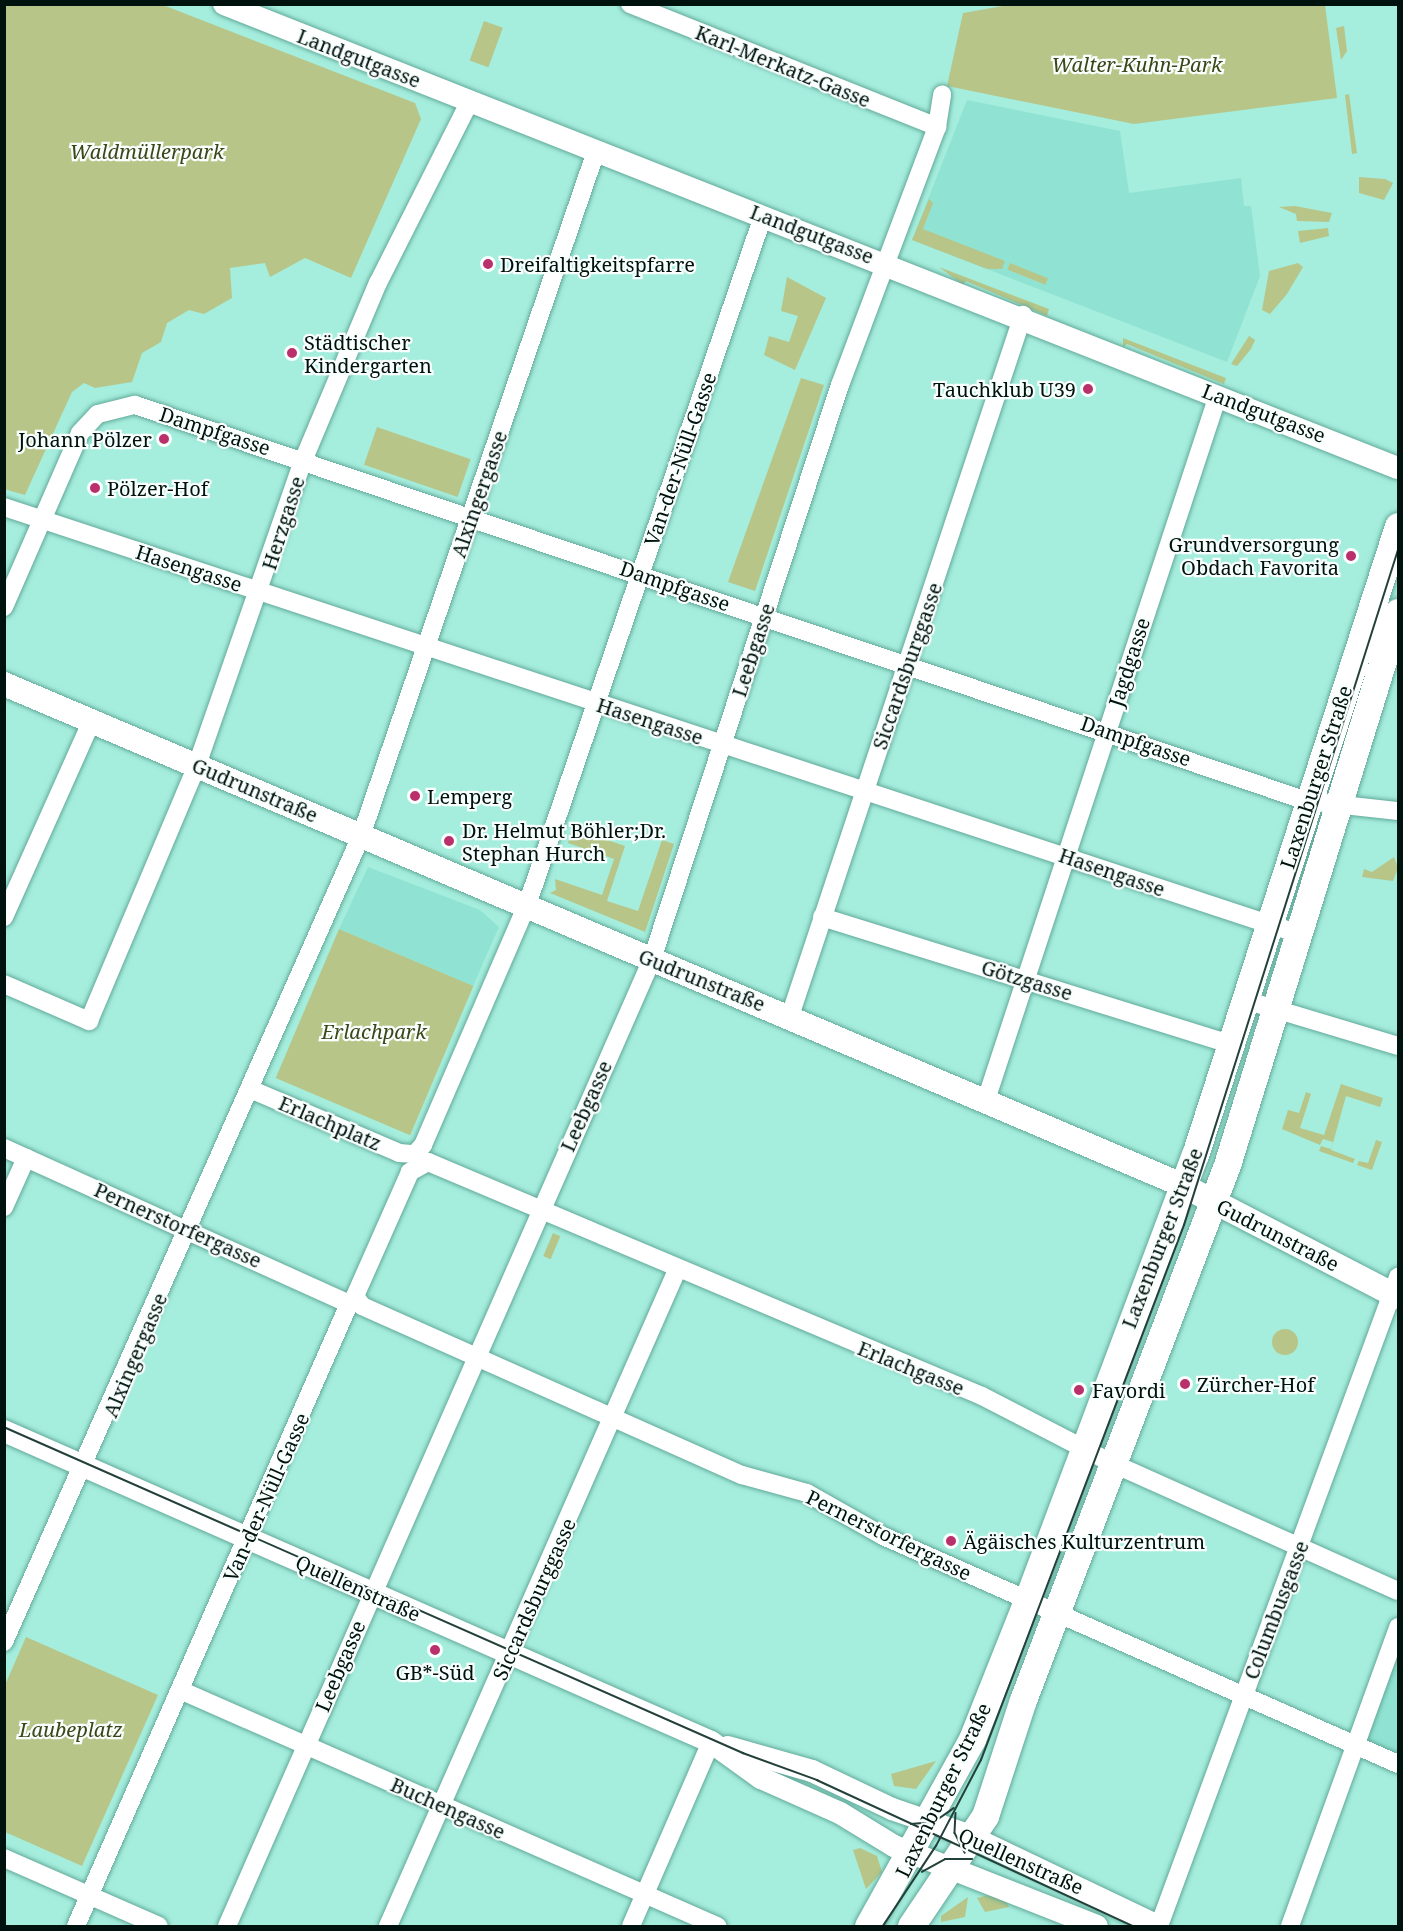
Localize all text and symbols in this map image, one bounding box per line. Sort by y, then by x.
street label: Karl-Merkatz-Gasse [692,20,874,112]
street label: Landgutgasse [294,23,424,93]
park label: Walter-Kuhn-Park [1052,52,1222,76]
park label: Waldmüllerpark [70,139,224,163]
street label: Landgutgasse [747,199,877,269]
place label: Dreifaltigkeitspfarre [500,252,695,276]
marker: Dreifaltigkeitspfarre [481,257,495,271]
place label: Städtischer Kindergarten [304,330,432,377]
marker: Städtischer Kindergarten [285,346,299,360]
street label: Van-der-Nüll-Gasse [639,369,721,549]
place label: Tauchklub U39 [933,377,1076,401]
street label: Landgutgasse [1199,378,1329,448]
marker: Tauchklub U39 [1081,382,1095,396]
street label: Dampfgasse [157,402,273,460]
place label: Johann Pölzer [18,427,152,451]
street label: Alxingergasse [446,427,512,561]
marker: Johann Pölzer [157,432,171,446]
street label: Herzgasse [257,473,309,573]
place label: Pölzer-Hof [107,476,208,500]
marker: Pölzer-Hof [88,481,102,495]
place label: Grundversorgung Obdach Favorita [1169,532,1339,579]
street label: Hasengasse [133,540,245,596]
marker: Grundversorgung Obdach Favorita [1344,549,1358,563]
street label: Dampfgasse [617,556,733,616]
street label: Siccardsburggasse [867,579,947,753]
street label: Leebgasse [727,600,779,700]
street label: Jagdgasse [1103,614,1155,710]
street label: Laxenburger Straße [1275,682,1357,872]
street label: Hasengasse [594,693,706,749]
street label: Dampfgasse [1078,711,1194,771]
street label: Gudrunstraße [189,753,321,827]
place label: Lemperg [427,784,512,808]
marker: Lemperg [408,789,422,803]
place label: Dr. Helmut Böhler;Dr. Stephan Hurch [462,818,666,865]
marker: Dr. Helmut Böhler;Dr. Stephan Hurch [440,832,458,850]
street label: Hasengasse [1056,843,1168,901]
street label: Gudrunstraße [635,944,769,1016]
street label: Götzgasse [979,955,1075,1005]
park label: Erlachpark [321,1019,427,1043]
street label: Leebgasse [555,1057,617,1155]
street label: Erlachplatz [275,1091,385,1155]
street label: Laxenburger Straße [1117,1144,1207,1332]
street label: Pernerstorfergasse [91,1177,265,1273]
street label: Gudrunstraße [1213,1194,1343,1276]
street label: Alxingergasse [98,1289,172,1421]
street label: Erlachgasse [854,1336,968,1400]
place label: Zürcher-Hof [1197,1372,1315,1396]
marker: Zürcher-Hof [1178,1377,1192,1391]
place label: Favordi [1092,1378,1165,1402]
marker: Favordi [1070,1381,1088,1399]
street label: Van-der-Nüll-Gasse [218,1409,314,1585]
street label: Pernerstorfergasse [803,1485,975,1585]
street label: Siccardsburggasse [487,1514,581,1684]
place label: Ägäisches Kulturzentrum [963,1529,1205,1553]
marker: Ägäisches Kulturzentrum [944,1534,958,1548]
street label: Columbusgasse [1239,1537,1313,1683]
street label: Quellenstraße [292,1550,424,1626]
street label: Leebgasse [310,1617,370,1715]
marker: GB*-Süd [428,1643,442,1657]
place label: GB*-Süd [395,1660,475,1684]
street label: Laxenburger Straße [890,1699,996,1881]
park label: Laubeplatz [19,1717,123,1741]
street label: Buchengasse [387,1772,509,1844]
street label: Quellenstraße [955,1823,1087,1899]

